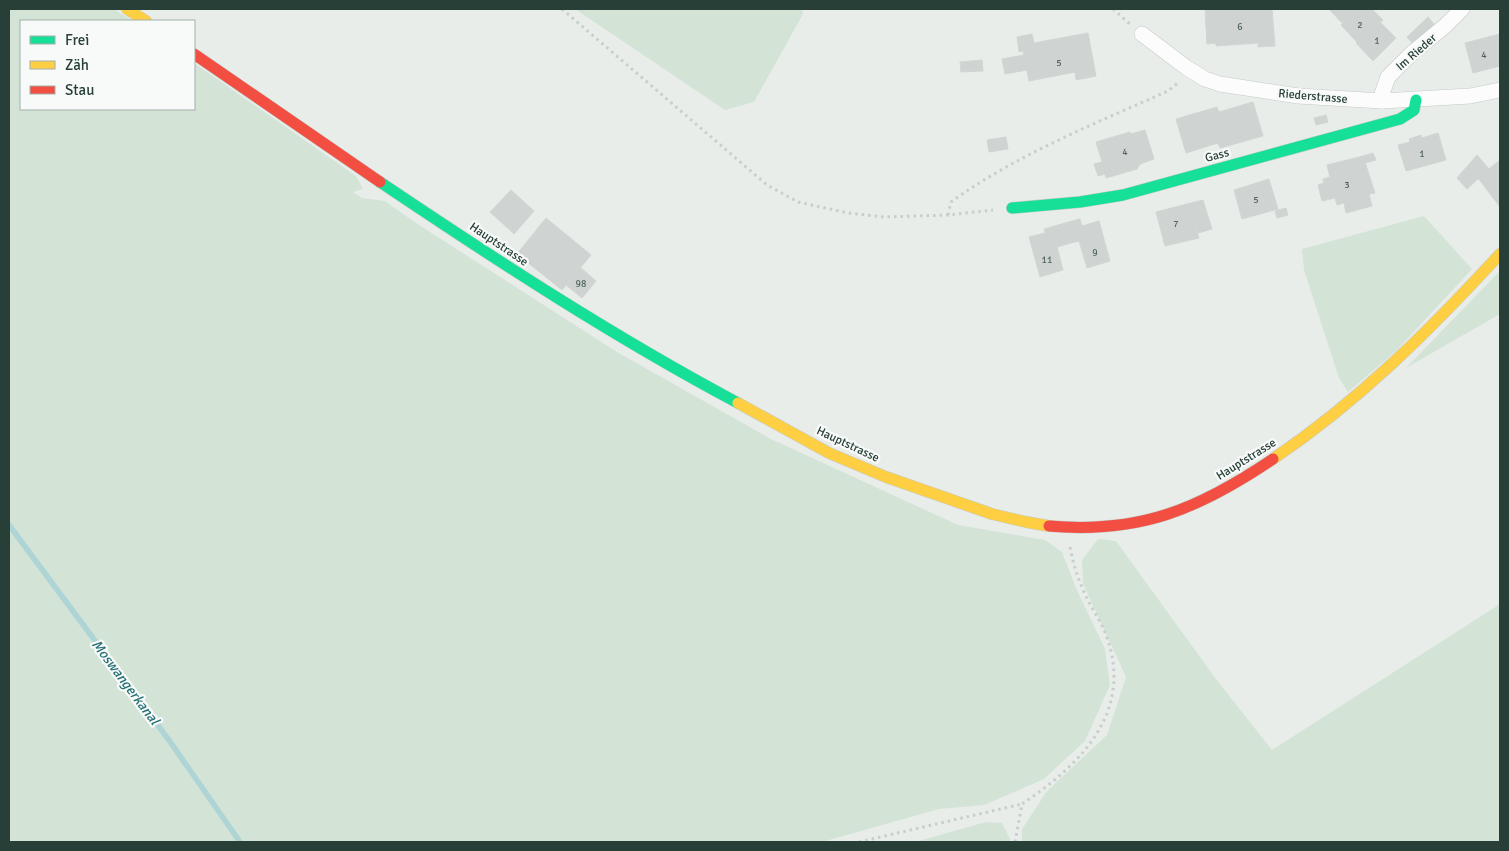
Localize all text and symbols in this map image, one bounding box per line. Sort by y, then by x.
house number: 2 [1357,19,1363,31]
legend [20,20,195,110]
house number: 6 [1237,21,1243,33]
street label: Im Rieder [1393,30,1440,74]
text: Frei [65,31,89,49]
house number: 1 [1374,35,1380,47]
house number: 4 [1481,49,1487,61]
text: Zäh [65,56,89,74]
house number: 5 [1056,57,1062,69]
text: Stau [65,81,94,99]
street label: Riederstrasse [1278,86,1348,107]
street label: Gass [1203,145,1231,166]
house number: 4 [1122,146,1128,158]
house number: 1 [1419,148,1425,160]
house number: 3 [1344,179,1350,191]
house number: 5 [1253,194,1259,206]
house number: 7 [1173,218,1179,230]
street label: Hauptstrasse [466,219,531,270]
house number: 9 [1092,247,1098,259]
house number: 11 [1042,254,1052,266]
house number: 98 [576,278,586,290]
street label: Hauptstrasse [814,423,882,466]
street label: Hauptstrasse [1214,435,1279,484]
water label: Moswangerkanal [88,636,164,729]

